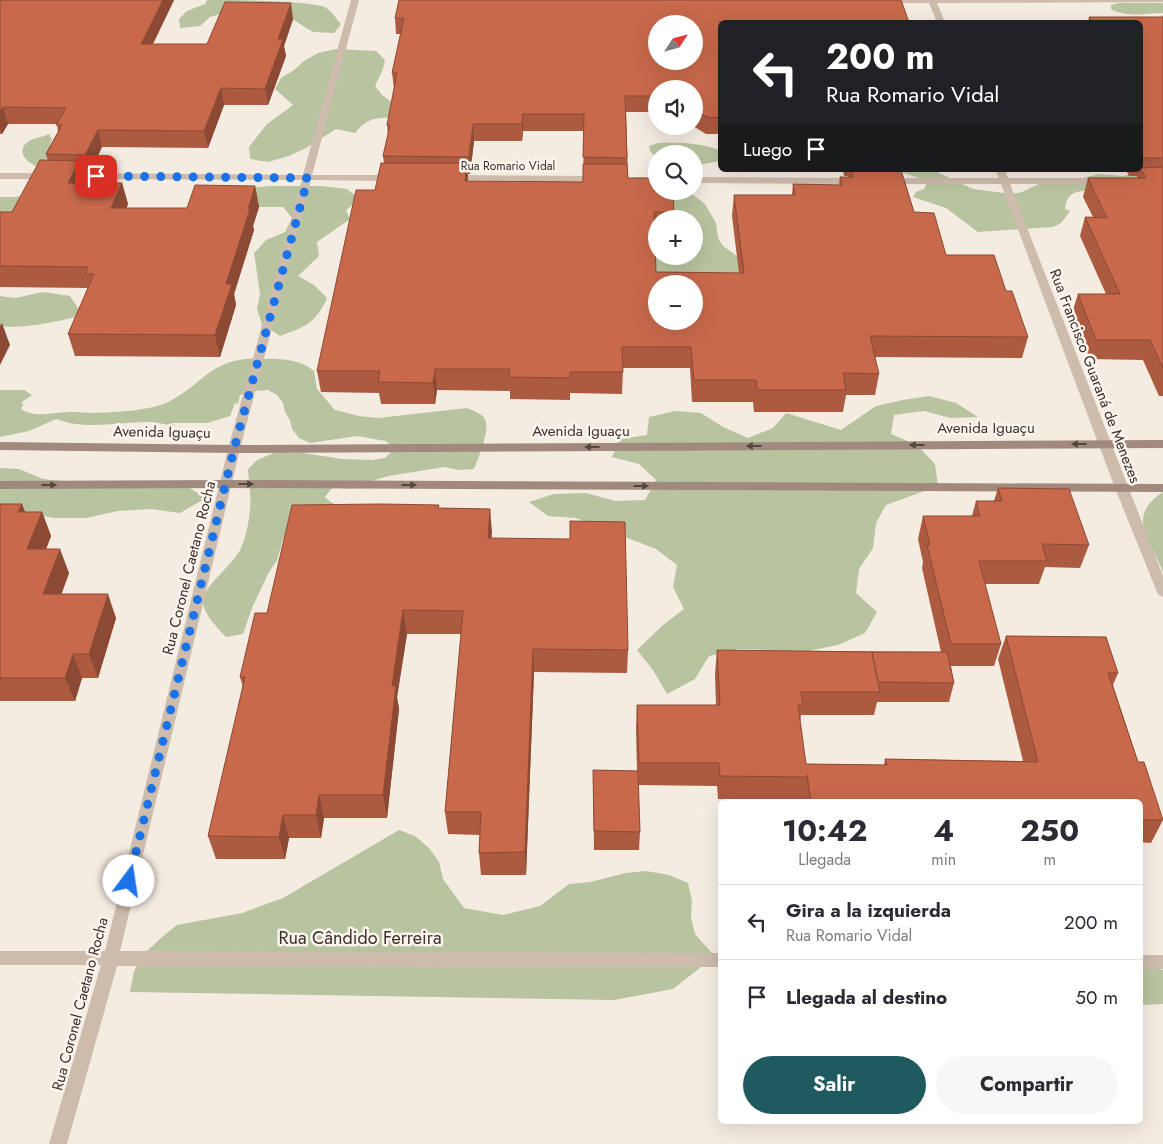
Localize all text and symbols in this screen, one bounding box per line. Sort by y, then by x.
north arrow [648,15,702,70]
map controls [648,15,703,330]
text: 200 m [826,32,935,82]
icon: left [743,40,808,105]
text: Rua Romario Vidal [826,78,999,110]
button: sound [648,80,703,135]
icon: arrive [802,135,830,163]
text: Luego [743,136,792,163]
button: search [648,145,703,200]
pin [75,155,117,197]
street label: Rua Romario Vidal [461,157,555,175]
icon: arrive [82,162,110,190]
button: + [648,210,703,265]
street label: Rua Francisco Guaraná de Menezes [1044,266,1146,486]
button: − [648,275,703,330]
street label: Avenida Iguaçu [937,417,1035,439]
street label: Avenida Iguaçu [113,420,211,444]
street label: Avenida Iguaçu [532,420,630,442]
one-way arrow [1071,440,1087,448]
one-way arrow [909,441,925,449]
one-way arrow [746,442,762,450]
one-way arrow [584,443,600,451]
street label: Rua Coronel Caetano Rocha [157,479,221,657]
one-way arrow [238,480,254,488]
one-way arrow [41,481,57,489]
one-way arrow [401,481,417,489]
one-way arrow [633,482,649,490]
text: 10:42 [782,809,867,852]
text: 4 [933,809,954,852]
text: 250 [1020,809,1079,852]
text: Llegada [798,848,851,871]
text: min [931,848,956,871]
text: m [1043,848,1056,871]
position arrow [102,854,154,906]
text: Gira a la izquierda [786,897,951,924]
icon: left [743,908,771,936]
text: 200 m [1064,909,1118,936]
street label: Rua Coronel Caetano Rocha [46,915,114,1093]
text: Rua Romario Vidal [786,924,912,947]
street label: Rua Cândido Ferreira [278,925,442,951]
icon: arrive [743,983,771,1011]
text: Llegada al destino [786,984,947,1011]
text: 50 m [1075,984,1118,1011]
button: Salir [743,1056,926,1114]
button: Compartir [936,1056,1118,1114]

